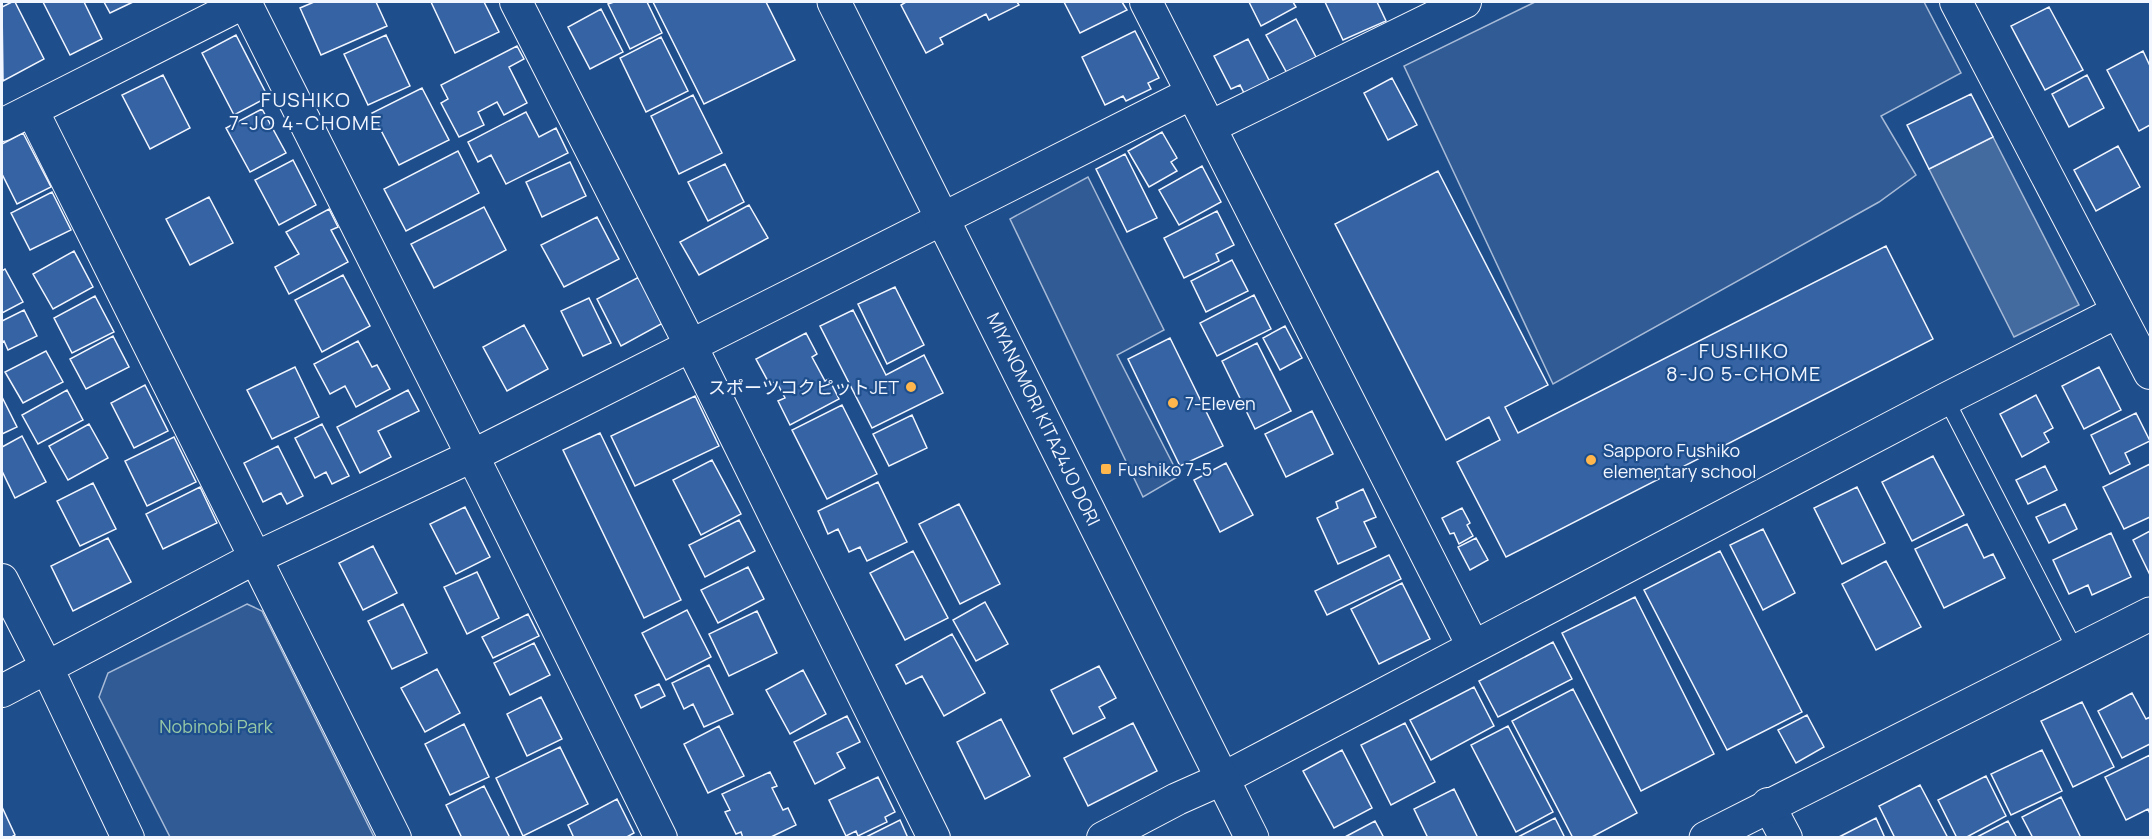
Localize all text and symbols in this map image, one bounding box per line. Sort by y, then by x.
district label: FUSHIKO 7-JO 4-CHOME [229,86,383,136]
street label: MIYANOMORI KITA24JO DORI [982,308,1106,530]
district label: FUSHIKO 8-JO 5-CHOME [1666,337,1822,387]
place label: スポーツコクピットJET [708,375,899,399]
marker: スポーツコクピットJET [904,380,918,394]
place label: 7-Eleven [1185,391,1256,415]
marker: 7-Eleven [1166,396,1180,410]
place label: Sapporo Fushiko elementary school [1603,438,1756,483]
marker: Sapporo Fushiko elementary school [1584,453,1598,467]
place label: Fushiko 7-5 [1118,457,1212,481]
marker: Fushiko 7-5 [1099,462,1113,476]
park label: Nobinobi Park [159,714,274,738]

